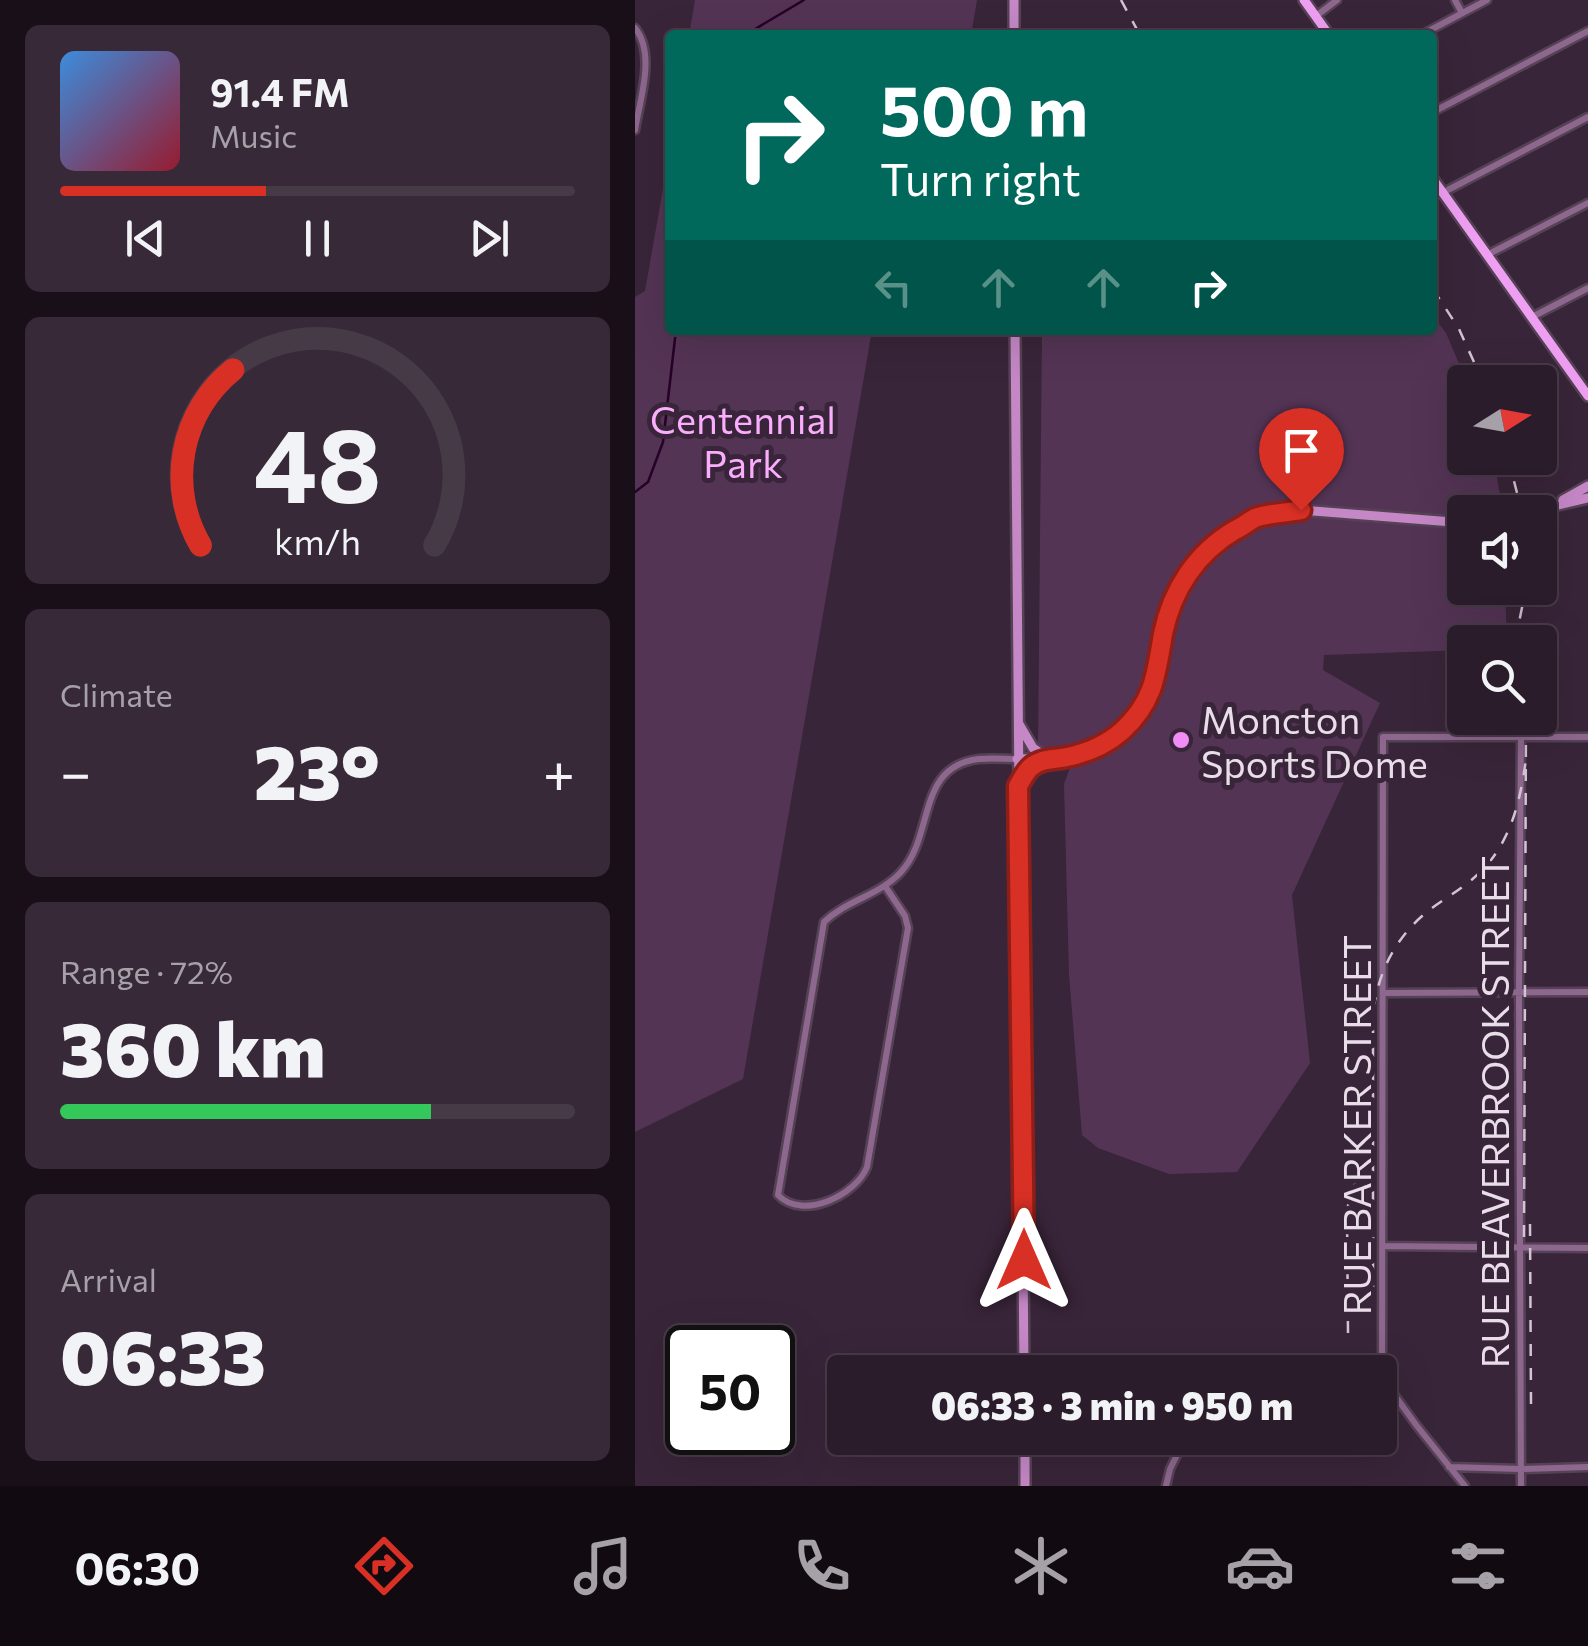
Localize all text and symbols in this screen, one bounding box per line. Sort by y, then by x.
text: 500 m [880,65,1088,150]
text: 91.4 FM [210,68,350,115]
icon: right [715,70,845,200]
text: Music [210,115,297,155]
text: Turn right [880,150,1081,205]
icon: previous [118,211,173,266]
icon: pause [290,211,345,266]
icon: next [462,211,517,266]
icon: left [866,260,921,315]
icon: ahead [971,260,1026,315]
icon: ahead [1076,260,1131,315]
icon: right [1181,260,1236,315]
north arrow [1447,365,1557,475]
map controls [1447,365,1557,735]
park label: Centennial Park [650,395,836,486]
text: 48 [253,397,382,524]
pin [1259,408,1344,511]
icon: arrive [1274,423,1329,478]
button: sound [1447,495,1557,605]
text: km/h [274,519,361,562]
button: search [1447,625,1557,735]
text: Climate [60,674,173,714]
place label: Moncton Sports Dome [1201,695,1428,786]
text: 23° [254,724,380,815]
marker: Moncton Sports Dome [1170,729,1192,751]
text: − [60,737,91,804]
text: + [543,737,575,804]
street label: RUE BEAVERBROOK STREET [1470,856,1517,1368]
street label: RUE BARKER STREET [1332,935,1379,1315]
text: Range · 72% [60,951,233,991]
text: 360 km [60,1001,325,1092]
position arrow [972,1208,1076,1312]
text: Arrival [60,1259,157,1299]
text: 06:33 [60,1309,266,1400]
speed limit sign: 50 [665,1325,795,1455]
text: 06:33 · 3 min · 950 m [931,1381,1293,1428]
icon: directions [349,1531,419,1601]
icon: music [568,1531,638,1601]
icon: phone [787,1531,857,1601]
icon: climate [1006,1531,1076,1601]
icon: car [1225,1531,1295,1601]
icon: filters [1443,1531,1513,1601]
text: 06:30 [74,1539,200,1594]

